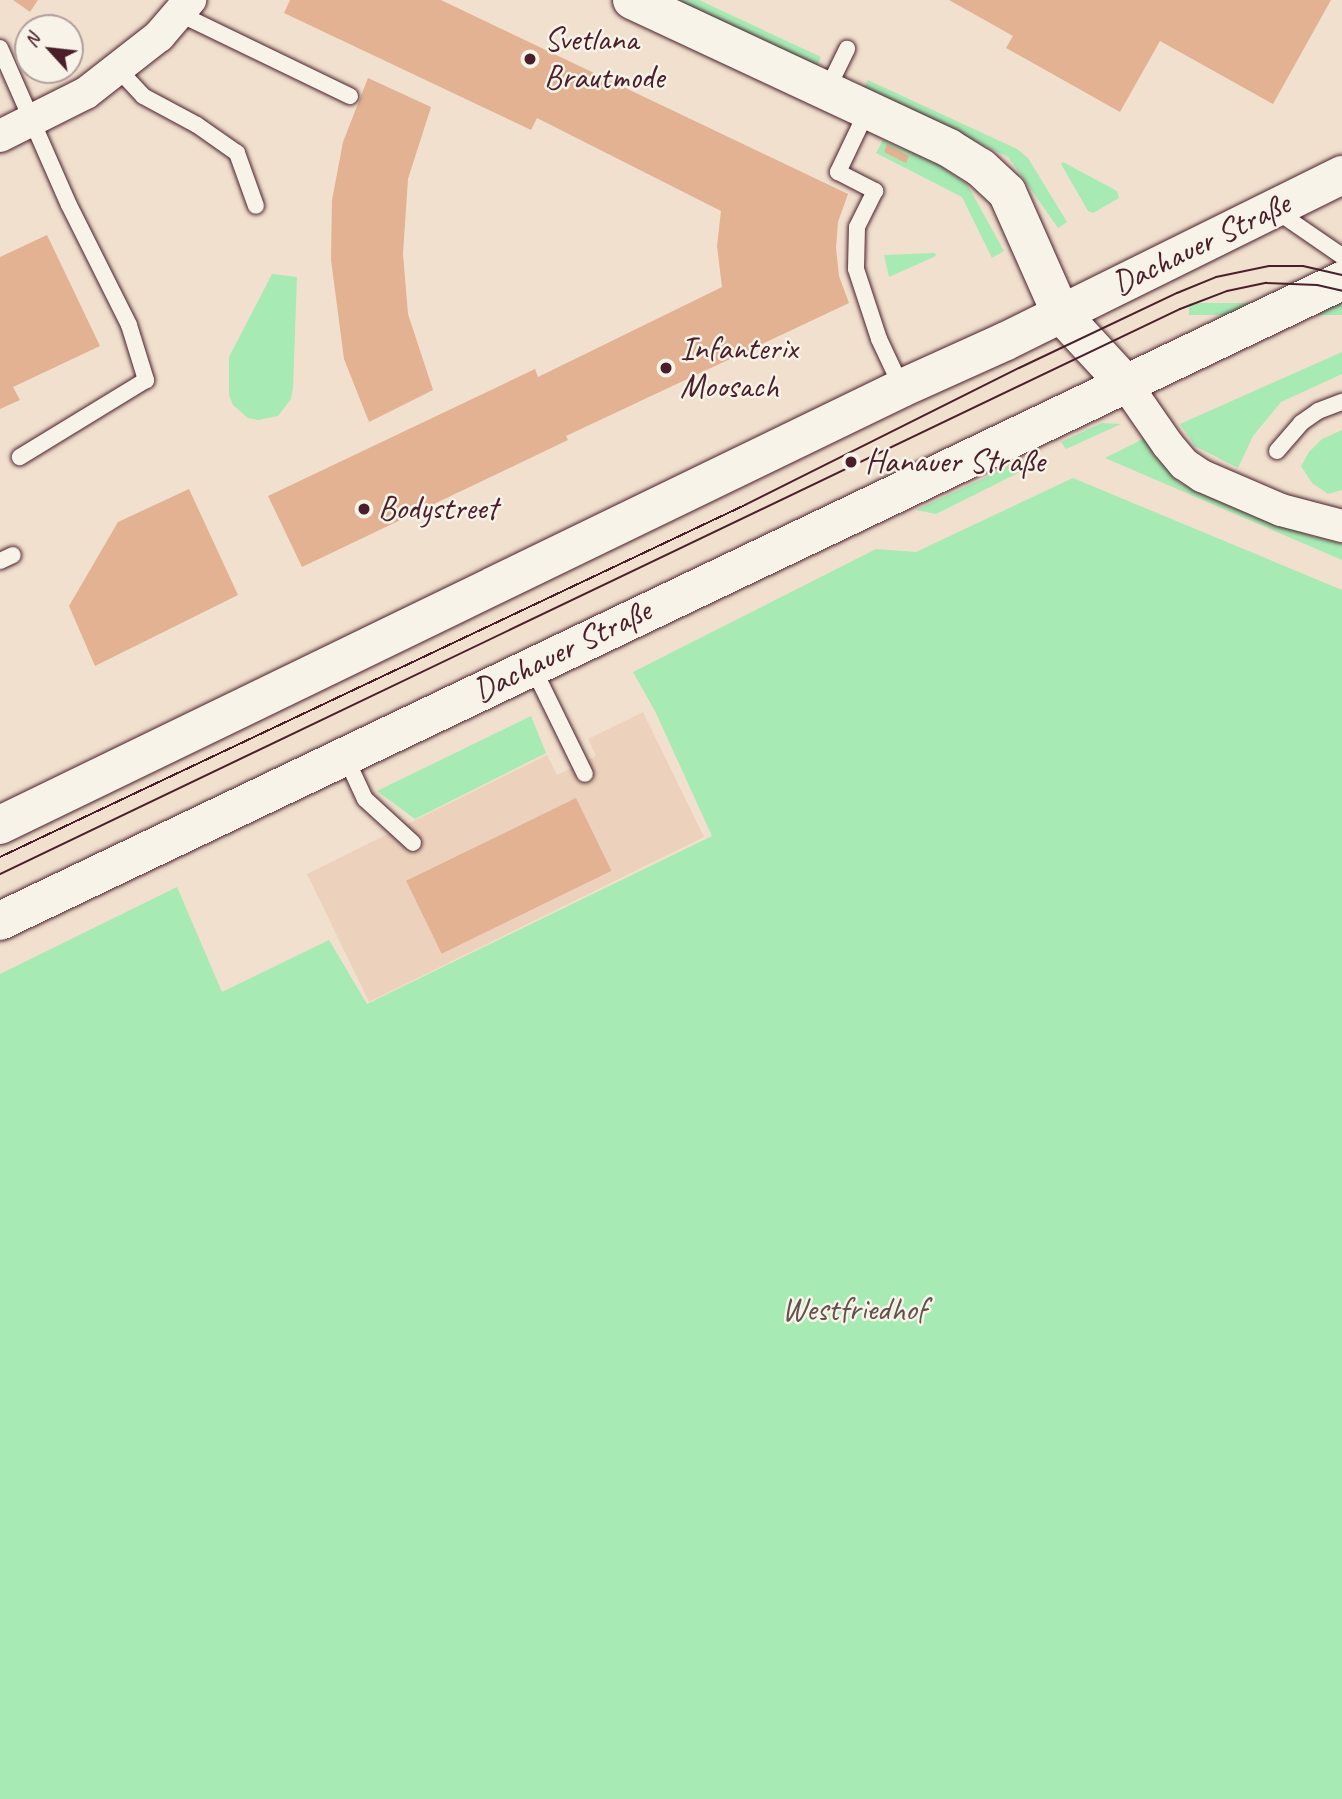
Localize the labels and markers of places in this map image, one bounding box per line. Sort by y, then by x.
place label: Svetlana Brautmode [544,20,664,98]
marker: Svetlana Brautmode [522,51,538,67]
place label: Infanterix Moosach [680,329,798,407]
marker: Infanterix Moosach [658,360,674,376]
place label: Hanauer Straße [865,442,1047,482]
marker: Hanauer Straße [843,454,859,470]
place label: Bodystreet [378,489,497,529]
marker: Bodystreet [356,501,372,517]

